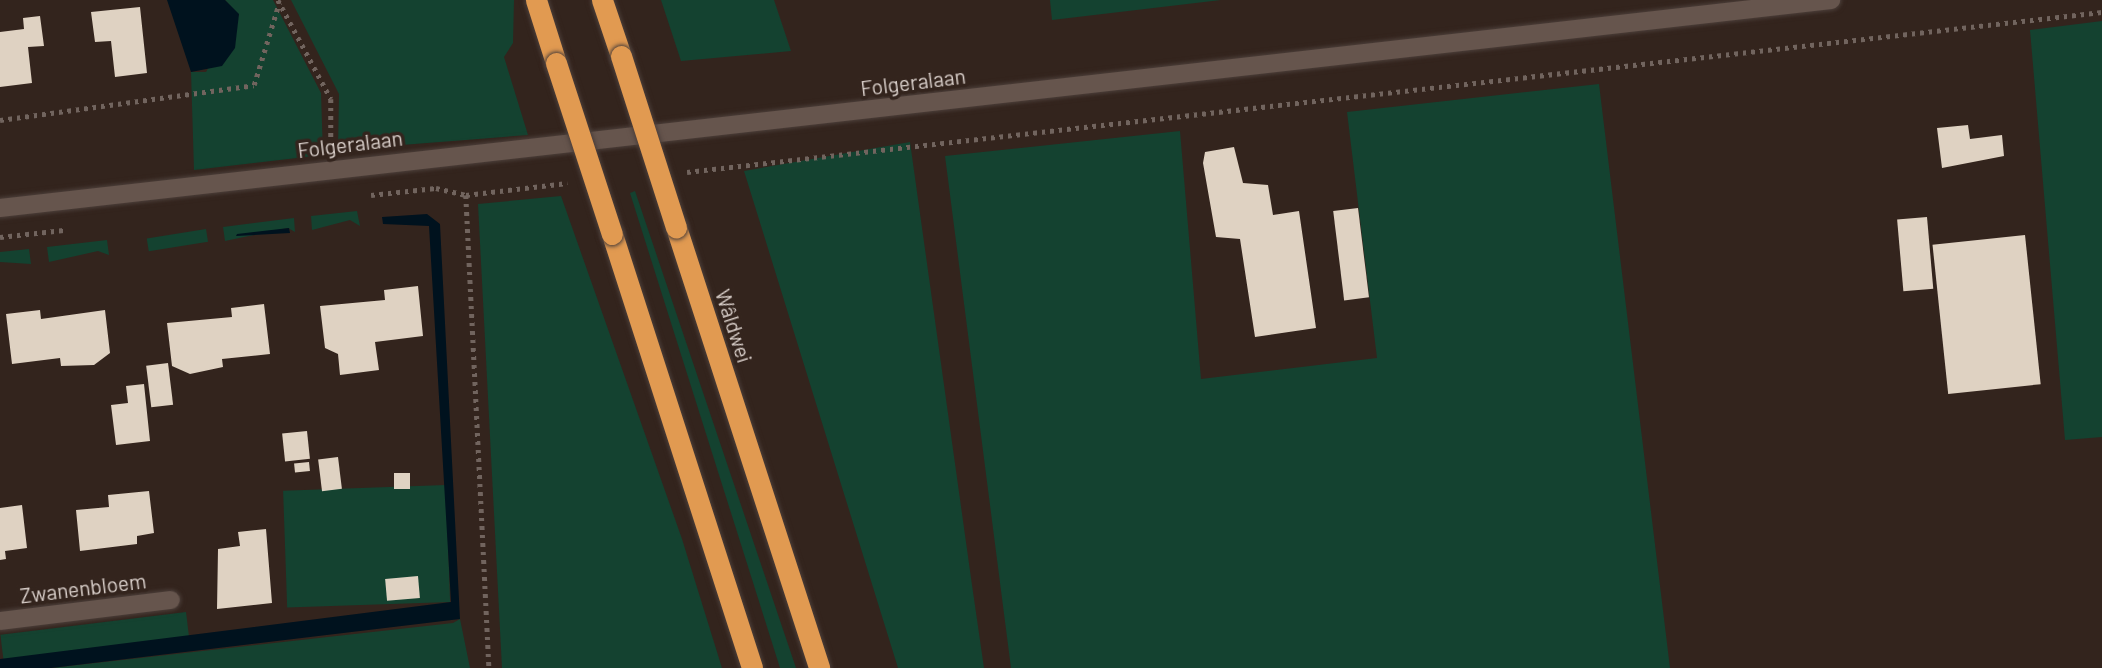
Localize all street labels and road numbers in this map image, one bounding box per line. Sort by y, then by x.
street label: Folgeralaan [859,63,967,101]
street label: Folgeralaan [296,125,404,163]
street label: Wâldwei [710,286,758,366]
street label: Zwanenbloem [18,568,148,608]

